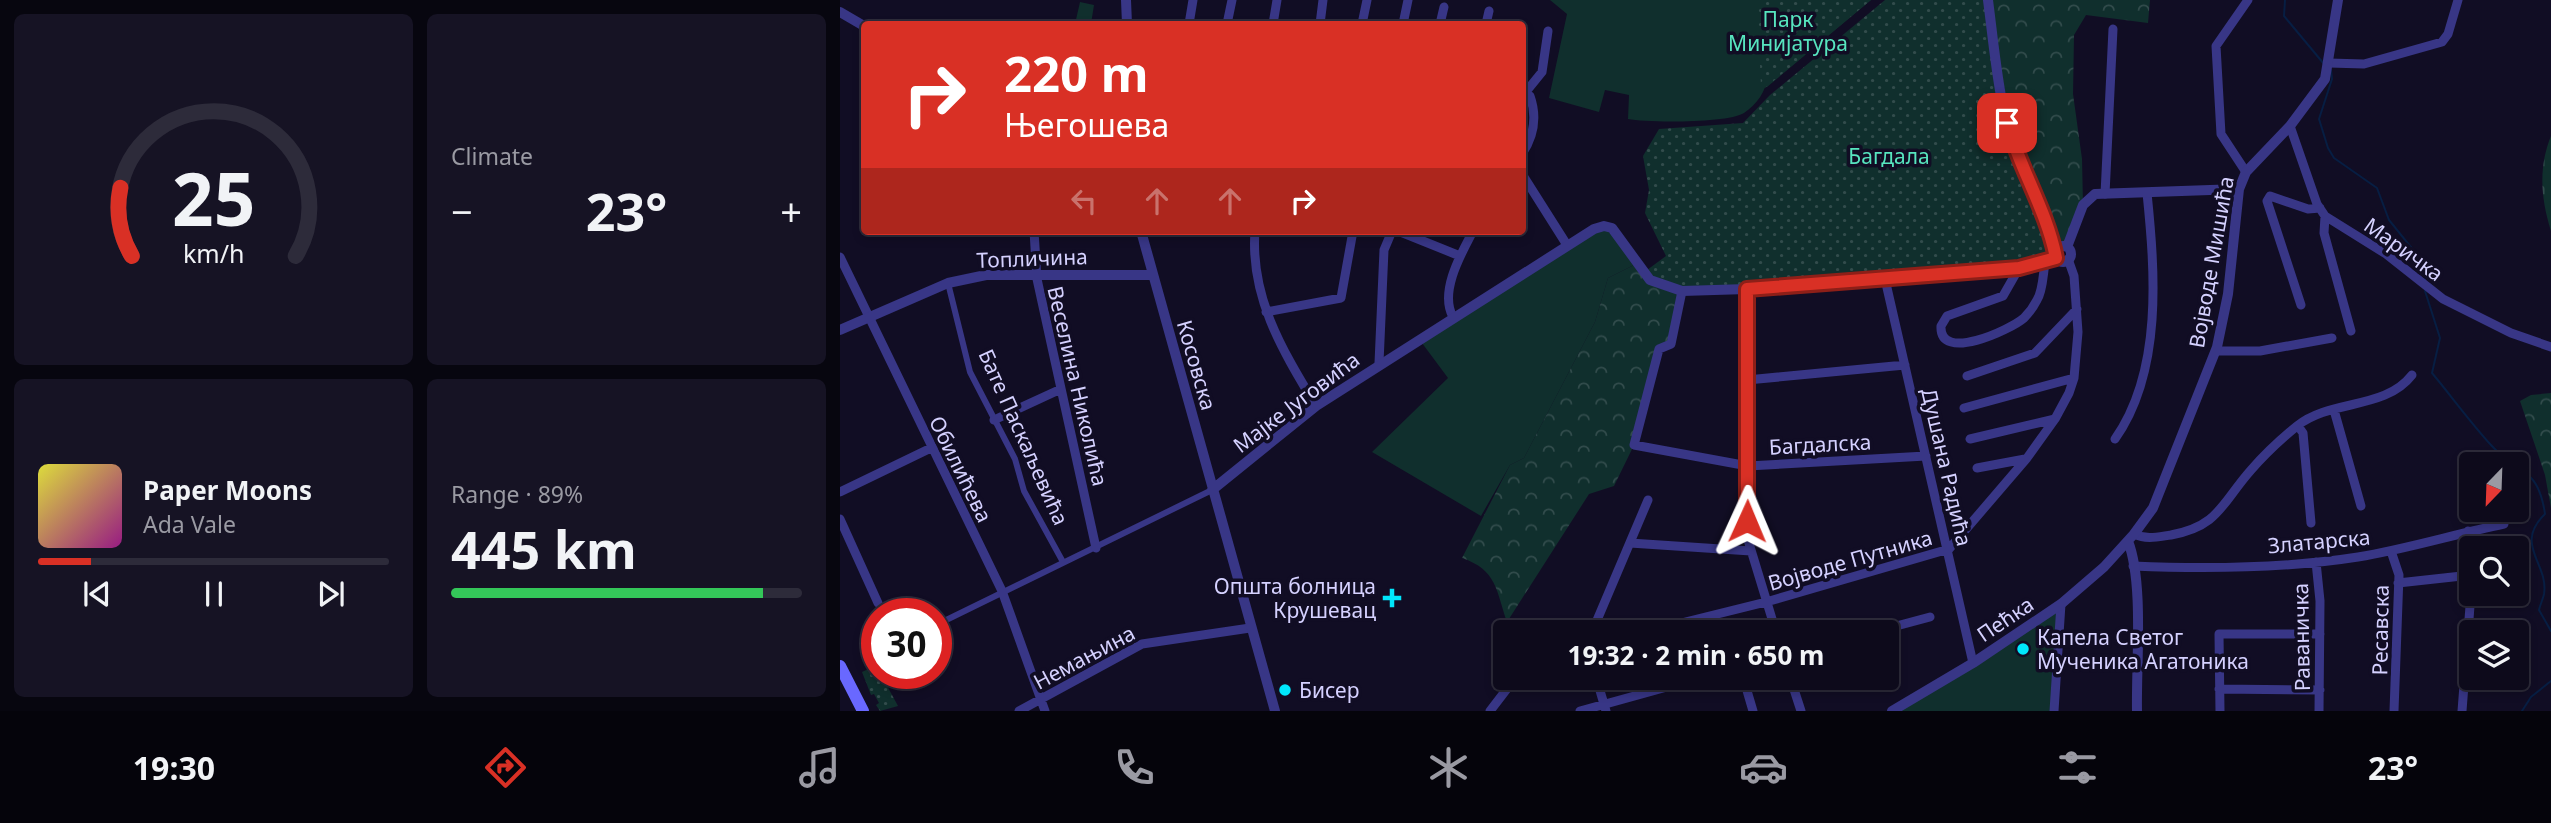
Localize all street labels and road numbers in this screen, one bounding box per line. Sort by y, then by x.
street label: Војводе Мишића [2182,174,2240,350]
street label: Маричка [2359,211,2449,287]
street label: Топличина [976,242,1088,274]
street label: Веселина Николића [1041,283,1115,489]
street label: Косовска [1171,317,1223,413]
street label: Бате Паскаљевића [973,345,1075,529]
street label: Мајке Југовића [1227,345,1365,459]
street label: Душана Радића [1915,385,1979,549]
street label: Обилићева [923,411,999,527]
street label: Багдалска [1768,427,1872,461]
street label: Војводе Путника [1765,523,1935,597]
street label: Златарска [2267,523,2371,559]
street label: Раваничка [2286,583,2316,691]
street label: Ресавска [2365,584,2395,676]
street label: Пећка [1971,590,2039,648]
street label: Немањина [1028,619,1140,695]

